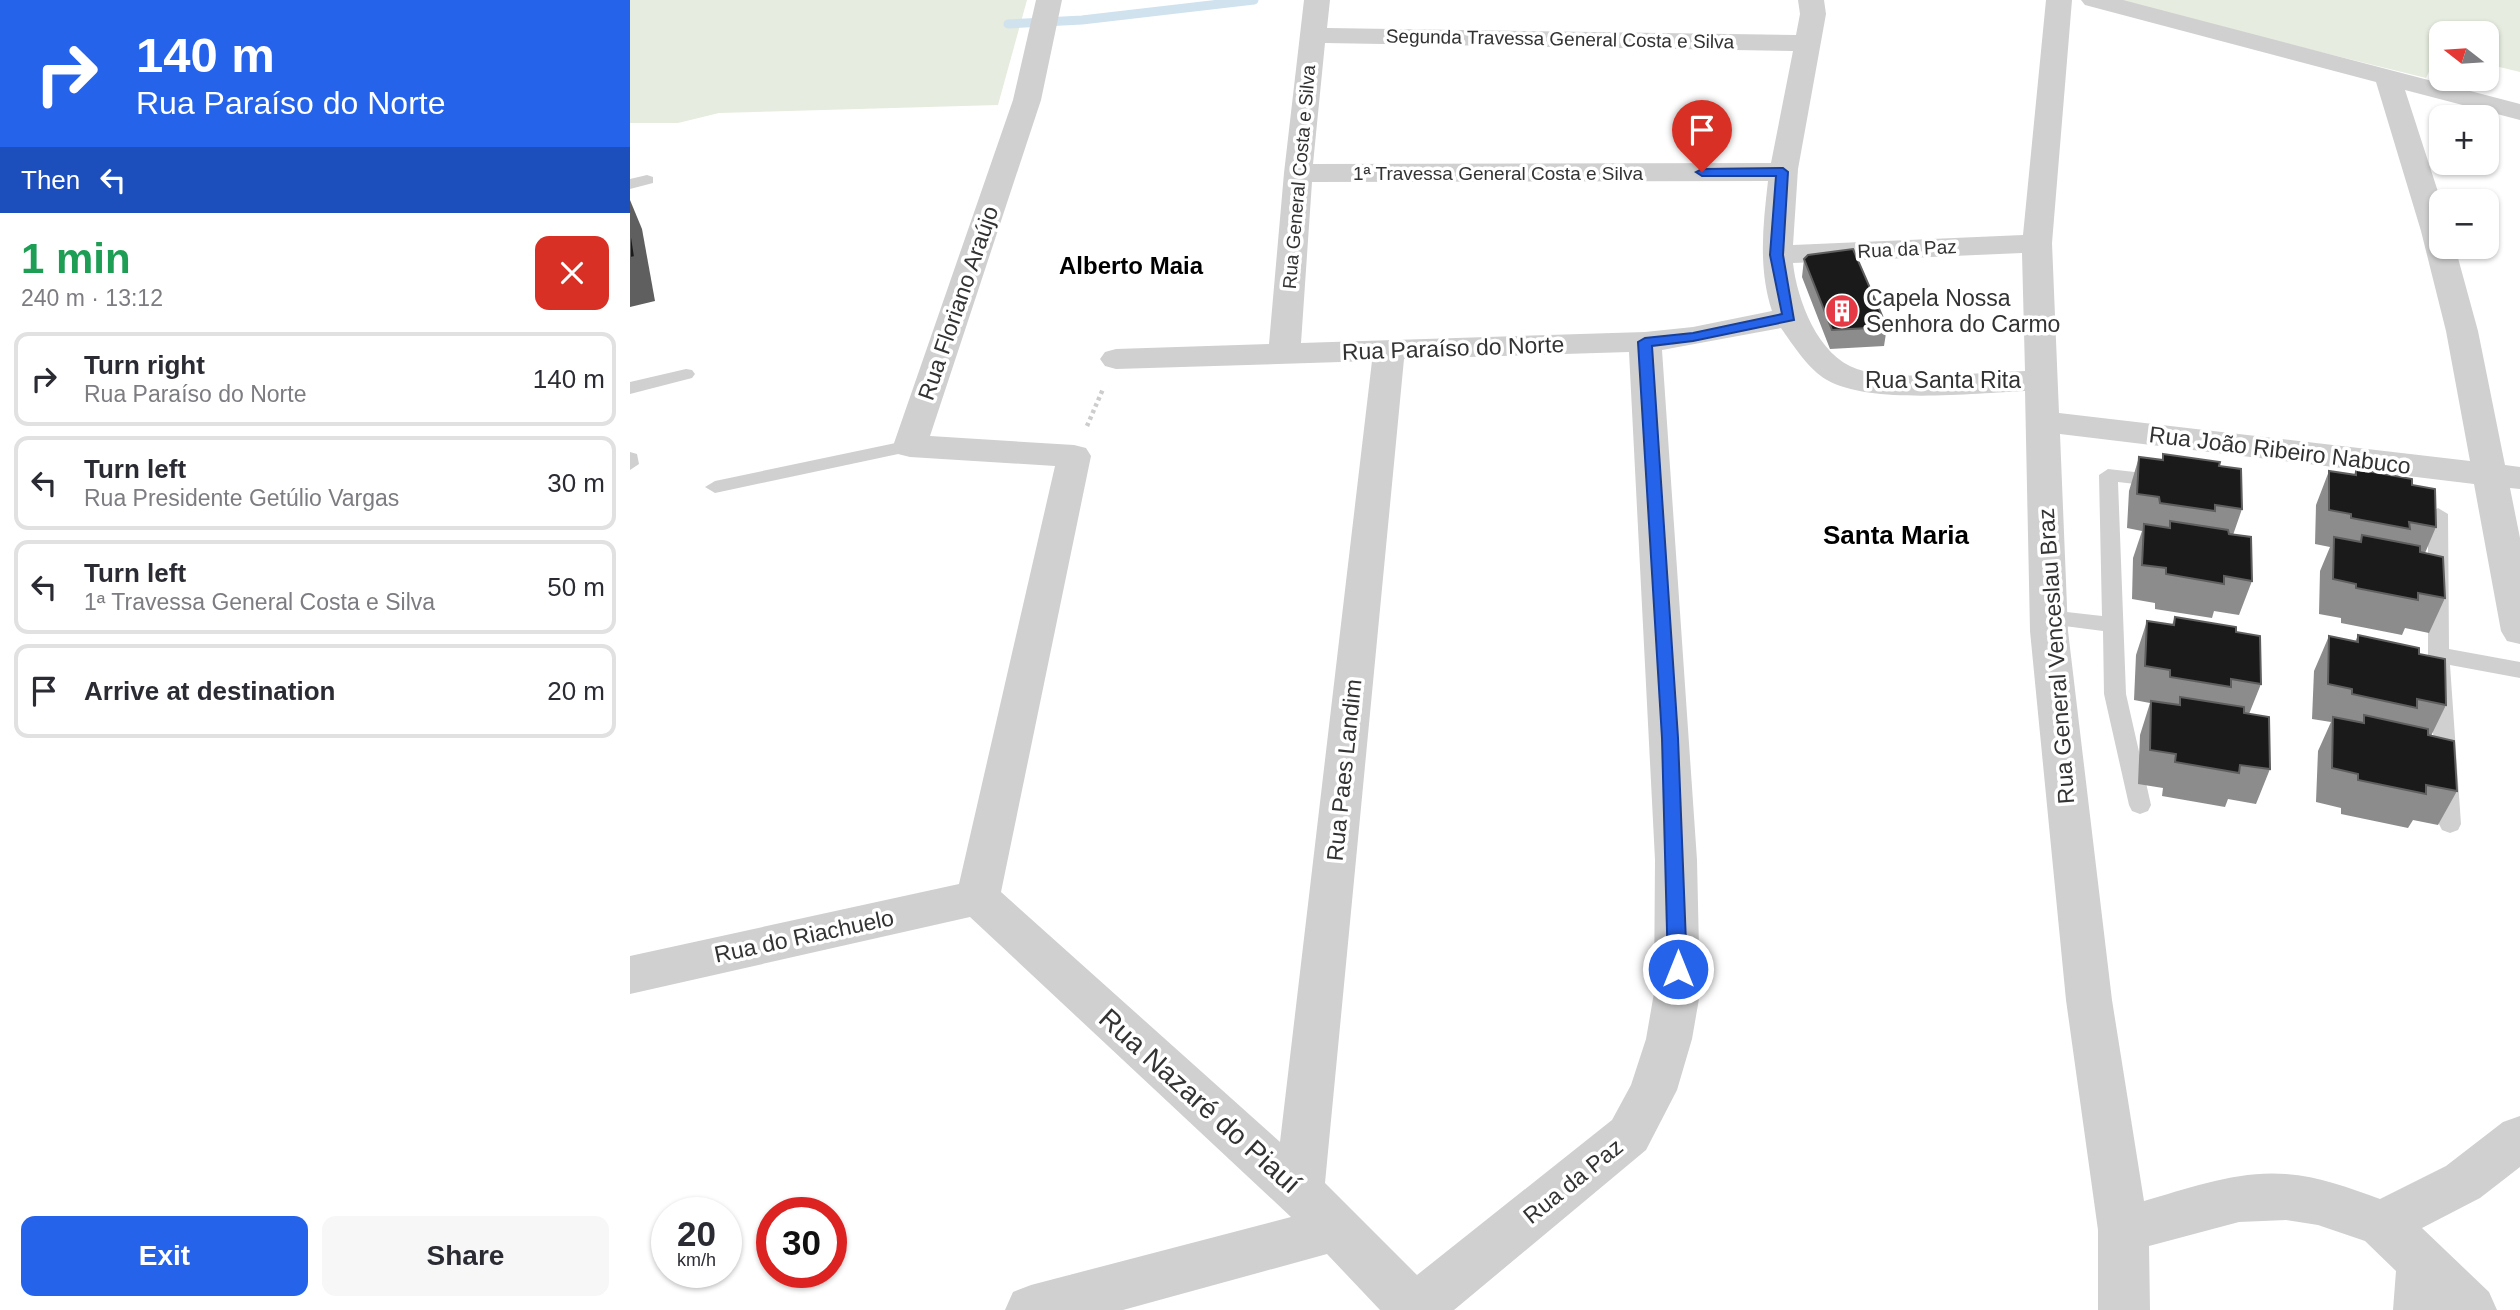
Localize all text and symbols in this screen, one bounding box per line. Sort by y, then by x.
north arrow [2429,21,2499,91]
map controls [2429,21,2499,259]
street label: Segunda Travessa General Costa e Silva [1386,25,1735,53]
icon: right [21,28,112,119]
text: 140 m [136,28,275,82]
street label: Rua General Costa e Silva [1279,64,1319,290]
text: Rua Paraíso do Norte [136,85,446,121]
pin [1672,100,1732,172]
button: + [2429,105,2499,175]
icon: arrive [1683,111,1721,149]
icon: left [94,161,132,199]
street label: 1ª Travessa General Costa e Silva [1353,163,1643,184]
text: Then [21,165,80,195]
button: − [2429,189,2499,259]
street label: Rua Floriano Araújo [913,203,1003,403]
text: 1 min [21,235,131,282]
button: close [535,236,609,310]
street label: Rua da Paz [1857,236,1957,262]
district label: Alberto Maia [1059,252,1204,279]
text: 240 m · 13:12 [21,285,163,311]
place label: Capela Nossa Senhora do Carmo [1866,285,2060,337]
building icon: Capela Nossa Senhora do Carmo [1823,292,1861,330]
street label: Rua Paraíso do Norte [1341,331,1565,365]
text: Turn right [84,350,205,380]
icon: right [25,360,63,398]
text: 140 m [533,364,605,394]
street label: Rua Santa Rita [1865,367,2021,393]
text: Rua Paraíso do Norte [84,381,306,407]
street label: Rua João Ribeiro Nabuco [2148,421,2412,479]
text: Turn left [84,454,186,484]
icon: left [25,464,63,502]
text: 30 m [547,468,605,498]
text: Rua Presidente Getúlio Vargas [84,485,399,511]
street label: Rua General Venceslau Braz [2033,507,2079,805]
district label: Santa Maria [1823,520,1970,550]
text: Turn left [84,558,186,588]
icon: left [25,568,63,606]
text: 50 m [547,572,605,602]
text: 1ª Travessa General Costa e Silva [84,589,435,615]
icon: arrive [25,672,63,710]
text: Arrive at destination [84,676,335,706]
text: 20 m [547,676,605,706]
street label: Rua Paes Landim [1322,678,1366,862]
street label: Rua do Riachuelo [712,904,896,968]
position arrow [1641,932,1715,1006]
street label: Rua Nazaré do Piauí [1093,1003,1307,1200]
street label: Rua da Paz [1518,1133,1628,1229]
speed limit sign: 30 [756,1197,847,1288]
text: 20 [677,1214,716,1253]
button: Exit [21,1216,308,1296]
button: Share [322,1216,609,1296]
text: km/h [677,1250,716,1270]

